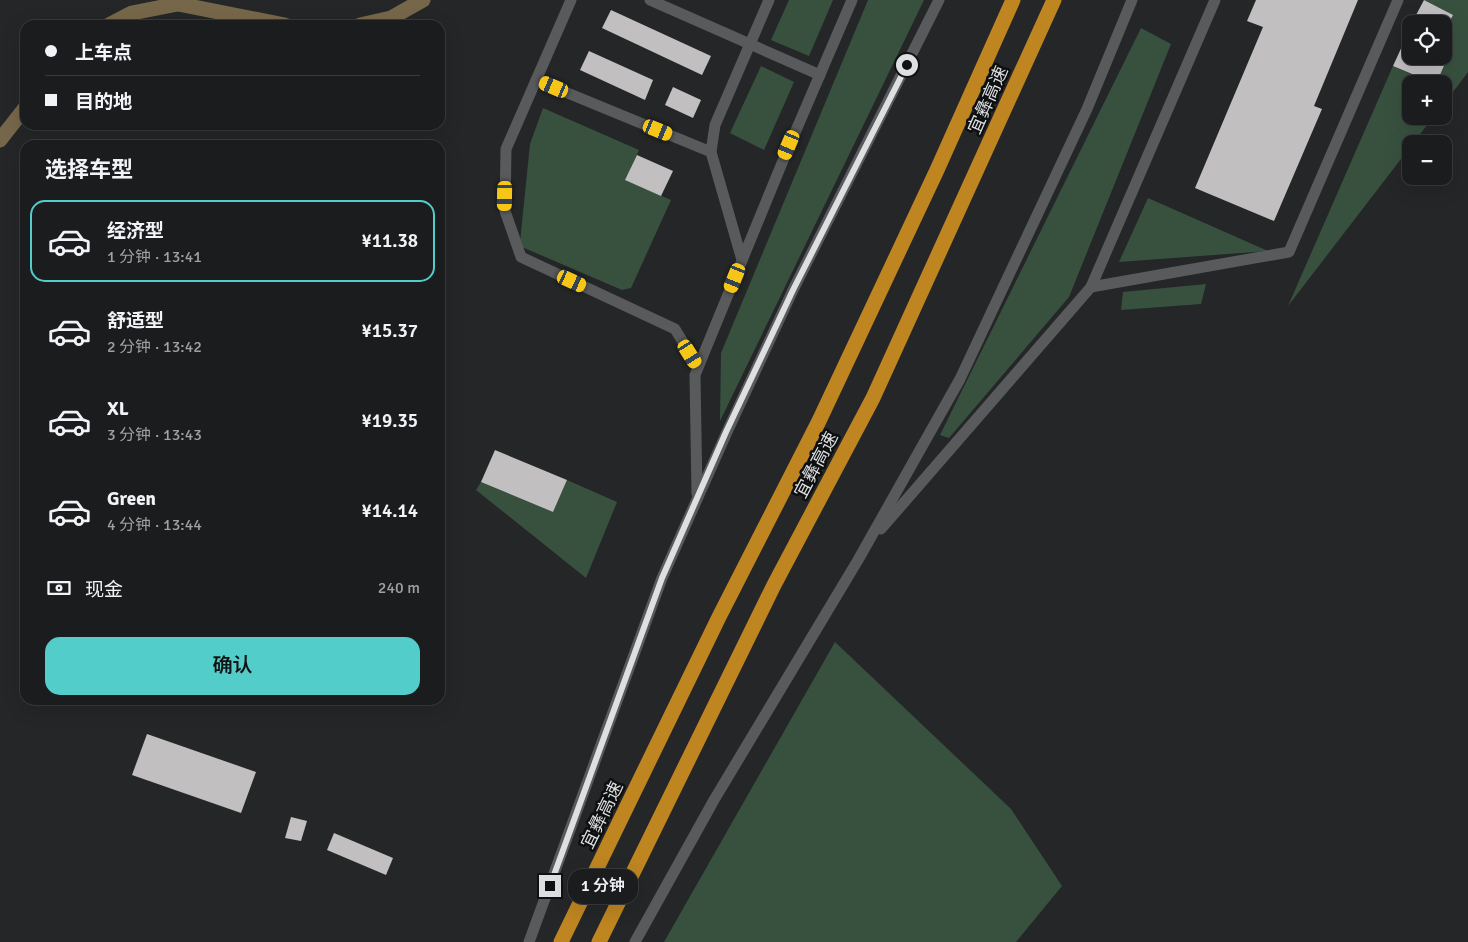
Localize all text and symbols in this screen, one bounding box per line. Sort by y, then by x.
map controls [1402,15,1452,185]
button: locate [1402,15,1452,65]
text: 上车点 [75,41,132,65]
route start [896,54,918,76]
street label: 宜彝高速 [963,63,1013,137]
car [537,74,570,100]
button: + [1402,75,1452,125]
text: 目的地 [75,90,132,114]
car [641,117,674,143]
car [776,128,801,162]
button: − [1402,135,1452,185]
text: 选择车型 [45,156,133,183]
car [497,181,512,211]
icon: car [47,219,92,264]
text: 经济型 [107,219,164,243]
text: ¥11.38 [361,229,418,253]
text: 1 分钟 · 13:41 [107,247,202,267]
car [722,261,747,295]
car [555,268,588,294]
icon: car [47,309,92,354]
text: 舒适型 [107,309,164,333]
text: ¥15.37 [361,319,418,343]
text: 2 分钟 · 13:42 [107,337,202,357]
car [675,337,704,371]
text: XL [107,397,129,421]
icon: car [47,399,92,444]
text: ¥19.35 [361,409,418,433]
text: 3 分钟 · 13:43 [107,425,202,445]
street label: 宜彝高速 [789,428,843,502]
text: Green [107,487,156,511]
icon: car [47,489,92,534]
text: ¥14.14 [361,499,418,523]
text: 4 分钟 · 13:44 [107,515,202,535]
icon: cash [45,574,73,602]
text: 现金 [85,578,123,602]
text: 240 m [378,578,420,598]
button: 确认 [45,637,420,695]
street label: 宜彝高速 [576,778,628,852]
callout: 1 分钟 [568,868,638,904]
route end [539,875,561,897]
text: 1 分钟 [581,876,625,896]

